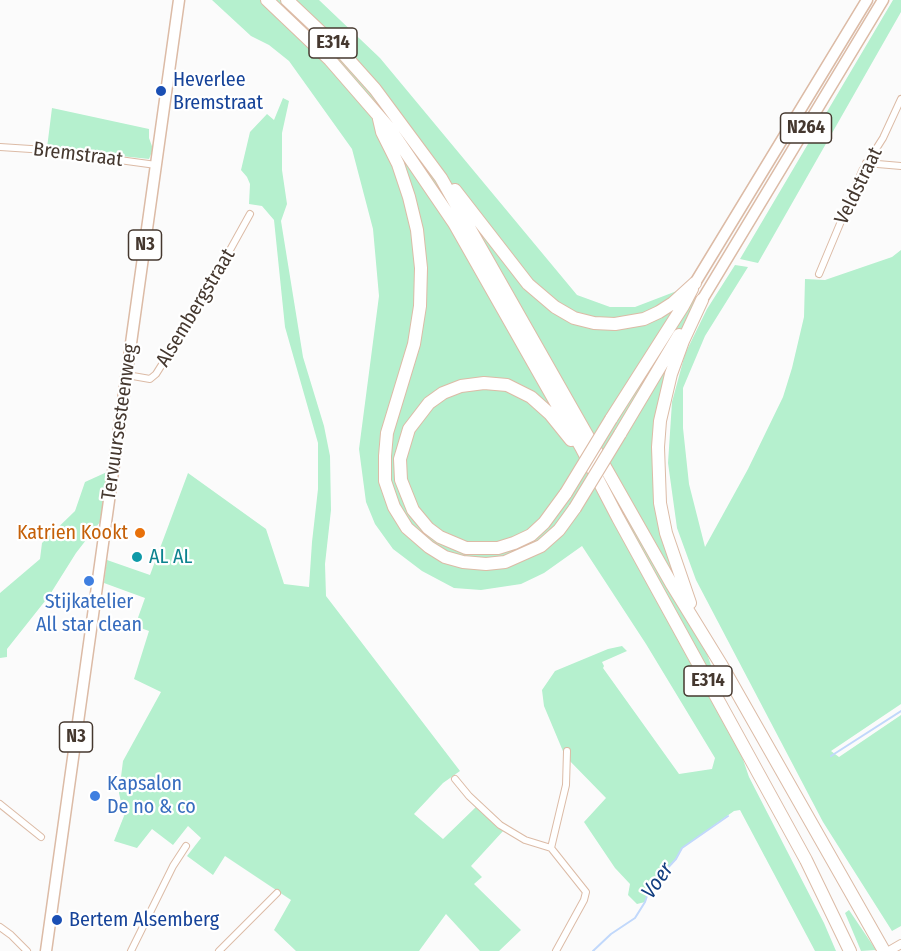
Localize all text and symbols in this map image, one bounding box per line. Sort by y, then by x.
road number: E314 [309,28,357,58]
place label: Heverlee Bremstraat [173,68,263,115]
marker: Heverlee Bremstraat [154,84,168,98]
road number: N264 [780,113,832,143]
street label: Bremstraat [32,138,124,172]
street label: Veldstraat [830,143,888,229]
road number: N3 [128,230,162,260]
street label: Alsembergstraat [151,245,241,371]
street label: Tervuursesteenweg [97,342,143,502]
place label: Katrien Kookt [17,521,128,545]
marker: Katrien Kookt [133,526,147,540]
place label: AL AL [149,545,192,569]
marker: AL AL [130,550,144,564]
marker: Stijkatelier All star clean [82,574,96,588]
place label: Stijkatelier All star clean [36,590,142,637]
road number: E314 [684,666,732,696]
road number: N3 [60,722,92,752]
place label: Kapsalon De no & co [107,772,196,819]
marker: Kapsalon De no & co [88,789,102,803]
water label: Voer [637,858,679,904]
place label: Bertem Alsemberg [69,908,219,932]
marker: Bertem Alsemberg [50,913,64,927]

